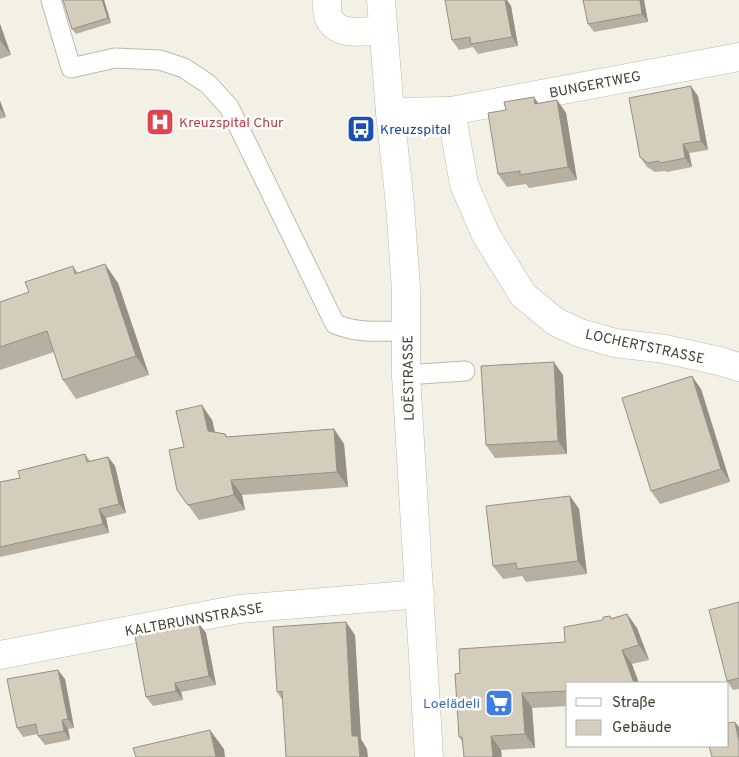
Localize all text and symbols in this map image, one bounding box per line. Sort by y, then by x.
street label: BUNGERTWEG [548,68,643,103]
hospital icon: Kreuzspital Chur [145,107,175,137]
bus stop icon: Kreuzspital [346,114,376,144]
place label: Kreuzspital Chur [179,115,284,132]
place label: Kreuzspital [380,122,451,139]
street label: LOCHERTSTRASSE [583,327,706,368]
street label: LOËSTRASSE [399,335,419,421]
street label: KALTBRUNNSTRASSE [124,600,265,641]
legend [566,682,729,747]
supermarket icon: Loelädeli [484,688,514,718]
text: Straße [612,694,656,713]
place label: Loelädeli [423,696,480,713]
text: Gebäude [612,719,672,738]

